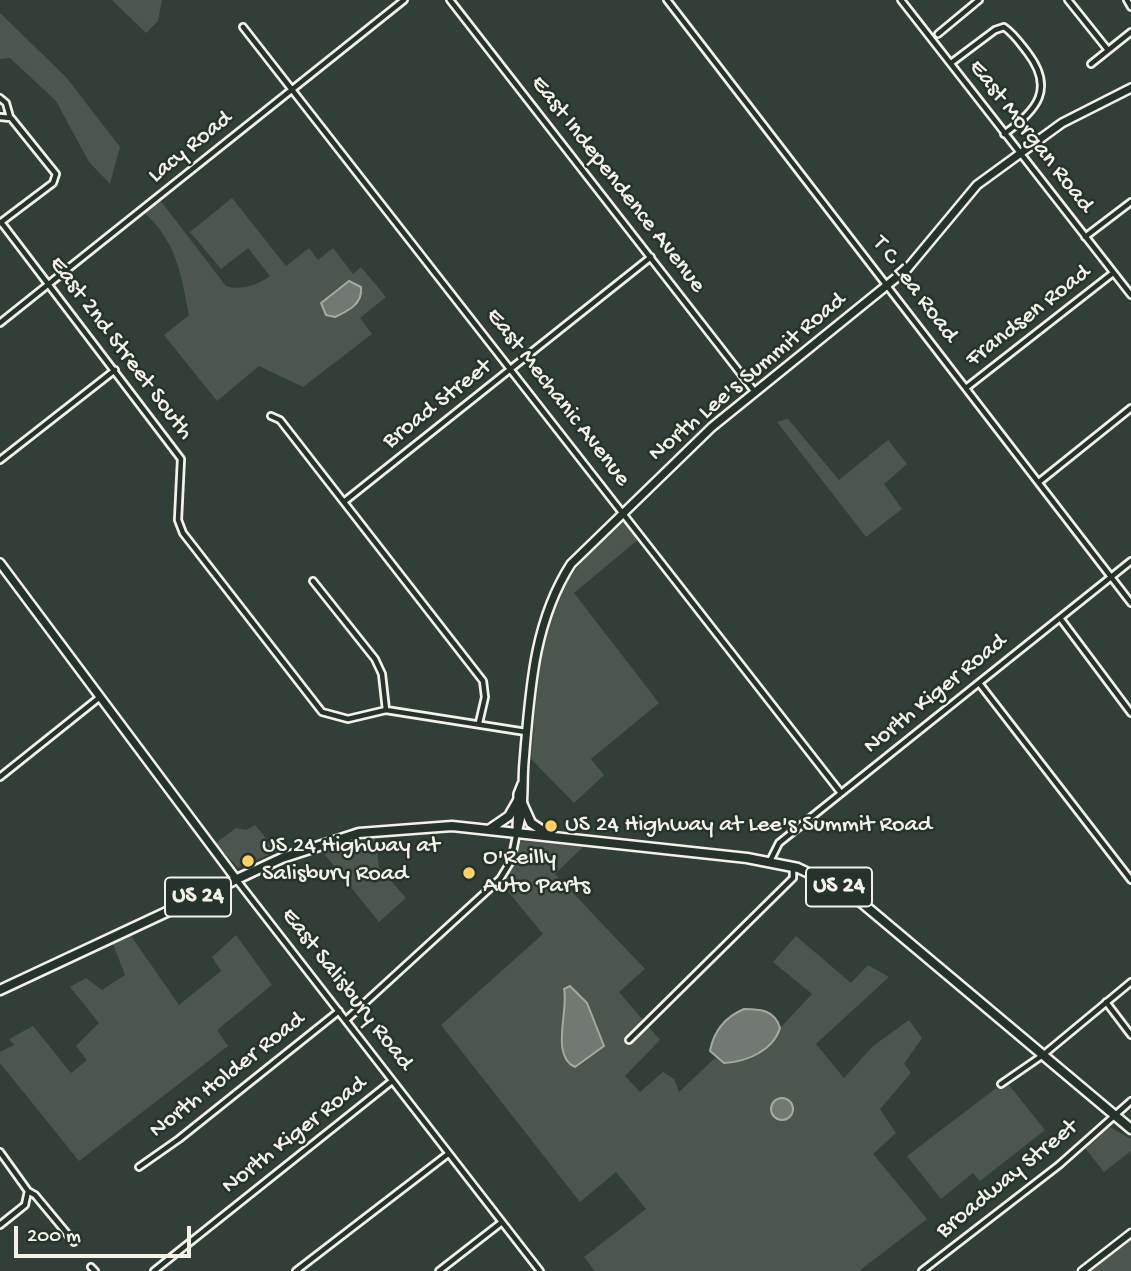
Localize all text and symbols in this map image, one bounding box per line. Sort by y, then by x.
street label: East Morgan Road [961,55,1099,219]
street label: East Independence Avenue [523,71,711,299]
street label: Lacy Road [143,105,239,191]
street label: T C Lea Road [865,231,963,349]
street label: East 2nd Street South [41,251,199,447]
street label: Frandsen Road [961,259,1097,375]
street label: North Lee's Summit Road [643,287,853,469]
street label: East Mechanic Avenue [478,303,636,493]
street label: Broad Street [378,354,498,456]
street label: North Kiger Road [859,628,1013,762]
place label: US 24 Highway at Lee's Summit Road [565,812,932,840]
marker: US 24 Highway at Lee's Summit Road [543,818,559,834]
place label: US 24 Highway at Salisbury Road [262,833,439,889]
place label: O'Reilly Auto Parts [483,845,590,901]
marker: US 24 Highway at Salisbury Road [240,853,256,869]
marker: O'Reilly Auto Parts [461,865,477,881]
road number: US 24 [806,867,872,906]
road number: US 24 [165,877,231,916]
street label: East Salisbury Road [273,903,419,1077]
street label: North Holder Road [144,1006,312,1146]
street label: North Kiger Road [217,1070,373,1202]
street label: Broadway Street [931,1114,1085,1246]
scale bar [18,1212,194,1256]
text: 200 m [27,1225,81,1250]

